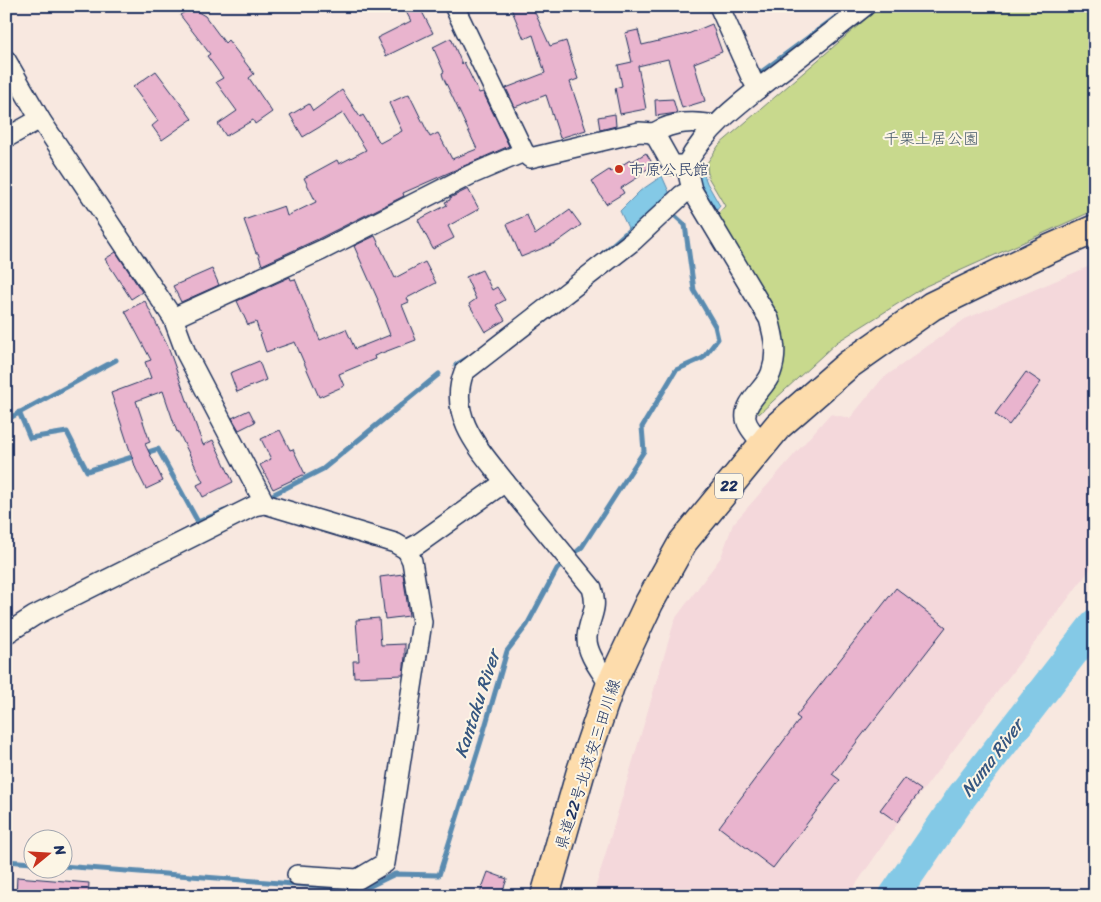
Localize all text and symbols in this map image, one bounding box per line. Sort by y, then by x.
park label: 千栗土居公園 [883,124,979,153]
place label: 市原公民館 [629,155,709,184]
marker: 市原公民館 [613,163,625,175]
road number: 22 [715,474,743,498]
water label: Kantaku River [445,643,511,762]
street label: 県道22号北茂安三田川線 [546,675,629,854]
water label: Numa River [952,709,1034,804]
north arrow [22,830,72,880]
text: N [46,841,73,859]

